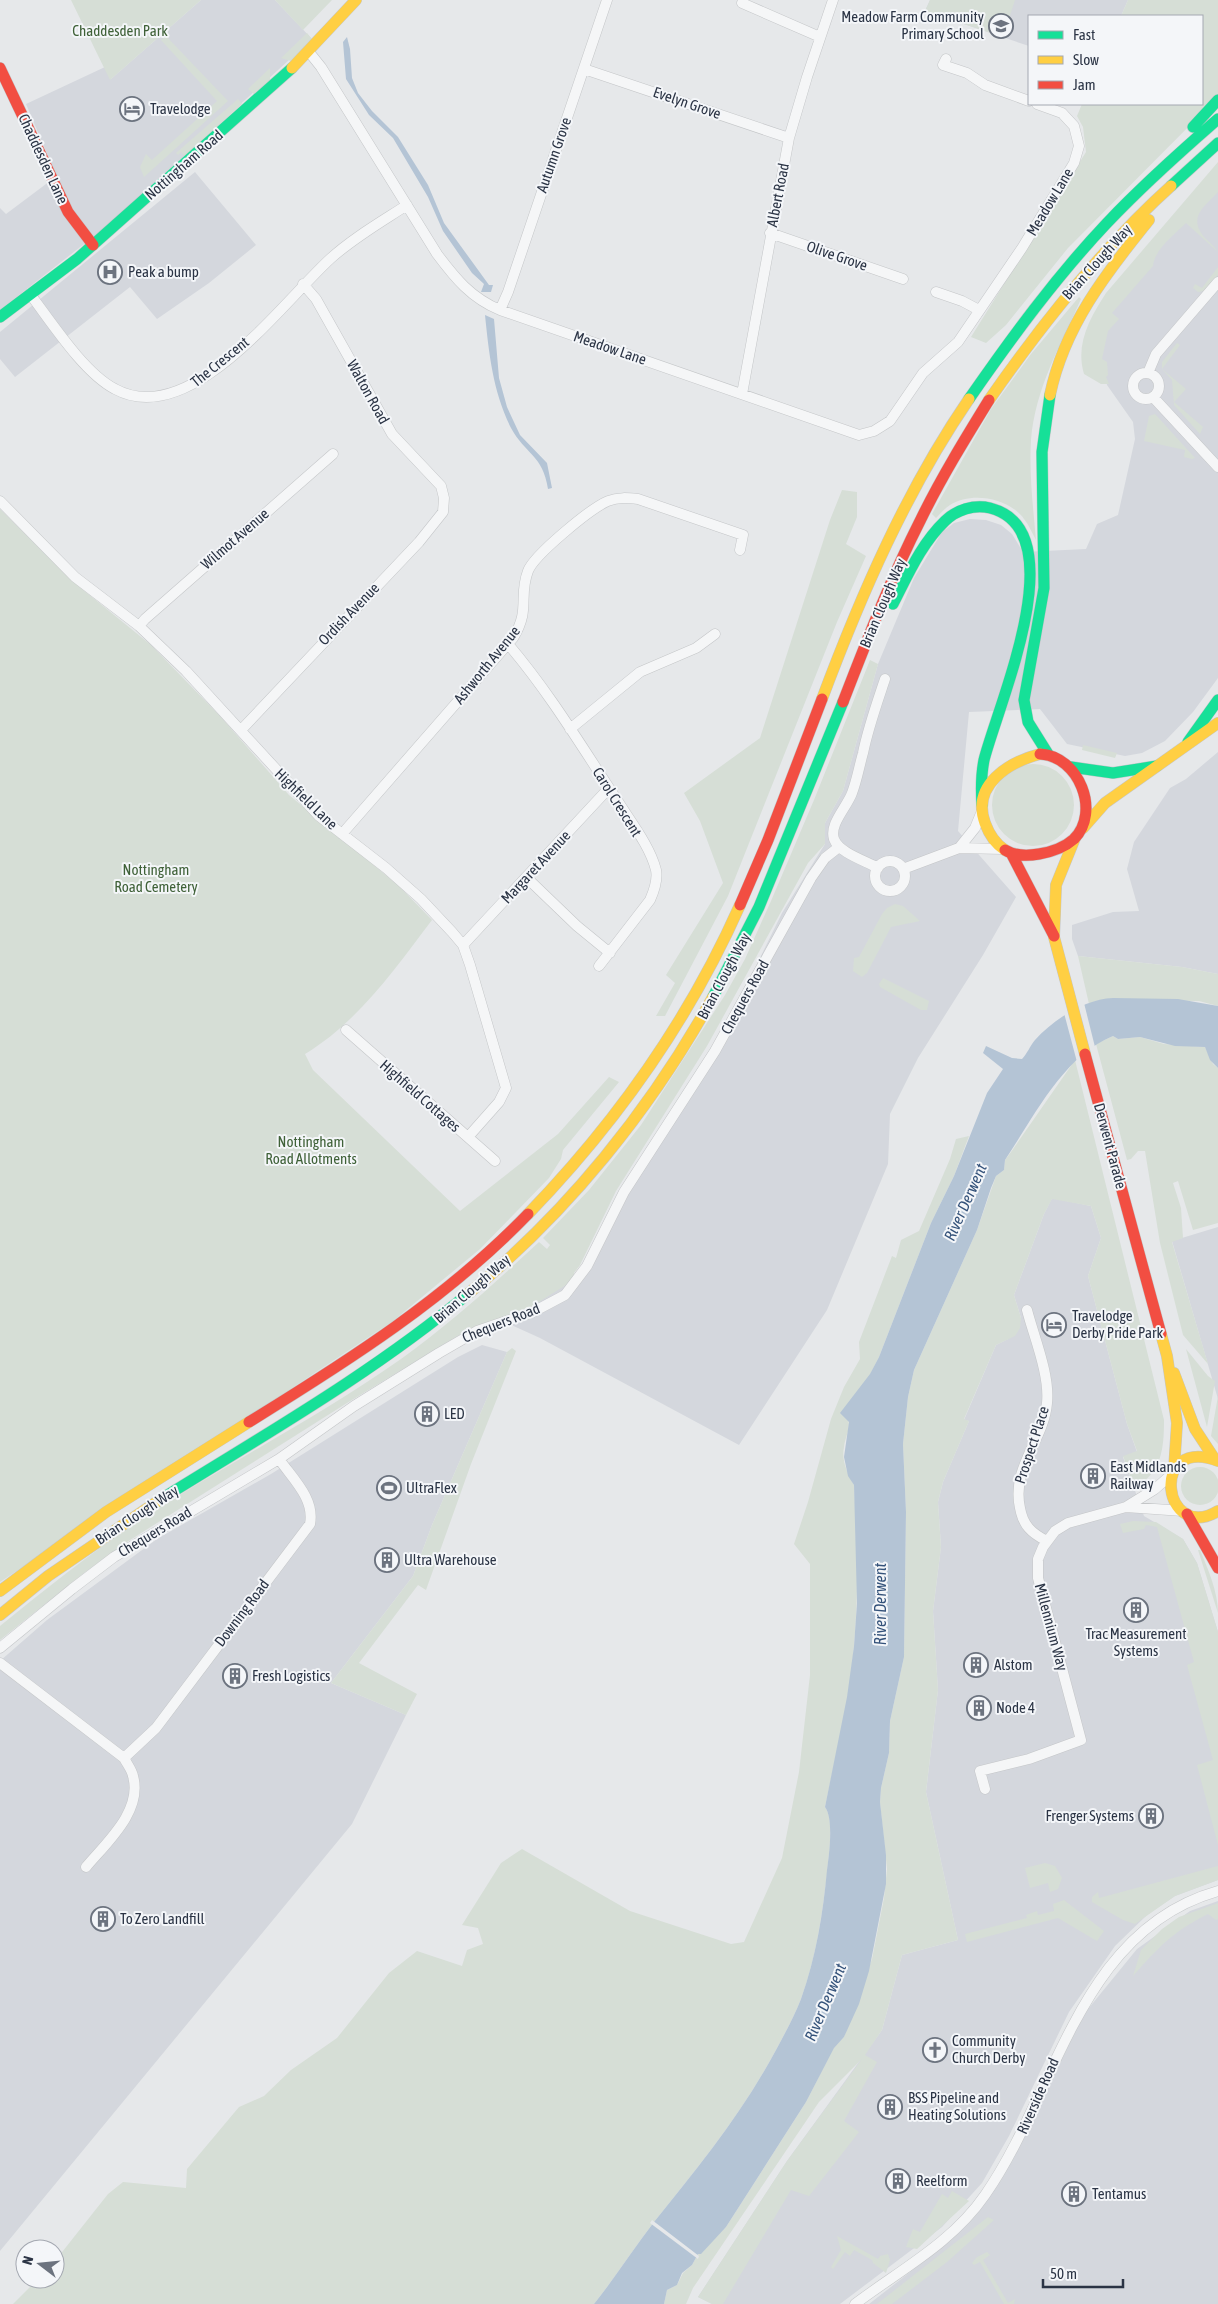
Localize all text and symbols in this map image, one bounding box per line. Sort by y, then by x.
place label: Meadow Farm Community Primary School [841,8,984,42]
school or university icon: Meadow Farm Community Primary School [988,13,1014,39]
legend [1028,15,1203,105]
park label: Chaddesden Park [72,22,168,39]
text: Fast [1073,26,1095,43]
text: Slow [1073,51,1099,68]
text: Jam [1073,76,1096,93]
street label: Evelyn Grove [651,83,724,122]
hotel icon: Travelodge [119,96,145,122]
place label: Travelodge [150,100,211,117]
street label: Chaddesden Lane [15,111,72,207]
street label: Autumn Grove [533,115,574,195]
street label: Nottingham Road [141,126,226,203]
street label: Albert Road [763,162,792,228]
street label: Meadow Lane [1023,165,1076,239]
street label: Brian Clough Way [1058,220,1135,303]
street label: Olive Grove [805,237,870,274]
hospital icon: Peak a bump [97,259,123,285]
place label: Peak a bump [128,263,199,280]
street label: Meadow Lane [572,327,649,368]
street label: The Crescent [187,333,252,390]
street label: Walton Road [344,357,393,427]
street label: Wilmot Avenue [197,505,272,573]
street label: Brian Clough Way [856,556,909,650]
street label: Ordish Avenue [315,579,383,648]
street label: Ashworth Avenue [450,622,523,707]
street label: Carol Crescent [589,764,645,840]
street label: Highfield Lane [272,765,341,833]
street label: Margaret Avenue [498,827,574,907]
park label: Nottingham Road Cemetery [114,861,198,895]
street label: Brian Clough Way [694,930,753,1022]
street label: Chequers Road [717,957,772,1037]
street label: Highfield Cottages [377,1056,464,1135]
street label: Derwent Parade [1091,1101,1130,1191]
park label: Nottingham Road Allotments [265,1133,357,1167]
water label: River Derwent [940,1160,990,1243]
street label: Brian Clough Way [430,1251,513,1326]
street label: Chequers Road [459,1299,542,1346]
place label: Travelodge Derby Pride Park [1072,1307,1163,1341]
hotel icon: Travelodge Derby Pride Park [1041,1312,1067,1338]
building icon: LED [414,1401,440,1427]
street label: Prospect Place [1011,1404,1052,1486]
place label: LED [444,1405,465,1422]
place label: East Midlands Railway [1110,1458,1186,1492]
building icon: East Midlands Railway [1080,1463,1106,1489]
sports icon: UltraFlex [376,1475,402,1501]
place label: UltraFlex [406,1479,457,1496]
street label: Brian Clough Way [92,1481,181,1548]
street label: Chequers Road [115,1503,194,1560]
building icon: Ultra Warehouse [374,1547,400,1573]
place label: Ultra Warehouse [404,1551,497,1568]
water label: River Derwent [871,1562,889,1645]
street label: Downing Road [211,1576,272,1650]
street label: Millennium Way [1032,1581,1071,1672]
building icon: Trac Measurement Systems [1123,1597,1149,1623]
place label: Trac Measurement Systems [1085,1625,1187,1659]
building icon: Alstom [963,1652,989,1678]
place label: Alstom [994,1656,1033,1673]
building icon: Fresh Logistics [222,1663,248,1689]
place label: Fresh Logistics [252,1667,330,1684]
building icon: Node 4 [966,1695,992,1721]
place label: Node 4 [996,1699,1035,1716]
building icon: Frenger Systems [1138,1803,1164,1829]
place label: Frenger Systems [1046,1807,1134,1824]
building icon: To Zero Landfill [90,1906,116,1932]
place label: To Zero Landfill [120,1910,205,1927]
water label: River Derwent [801,1960,850,2043]
place label: Community Church Derby [952,2032,1025,2066]
church icon: Community Church Derby [922,2037,948,2063]
street label: Riverside Road [1013,2055,1062,2137]
place label: BSS Pipeline and Heating Solutions [908,2089,1006,2123]
building icon: BSS Pipeline and Heating Solutions [877,2094,903,2120]
building icon: Reelform [885,2168,911,2194]
place label: Reelform [916,2172,967,2189]
building icon: Tentamus [1061,2181,1087,2207]
place label: Tentamus [1092,2185,1146,2202]
north arrow [15,2239,65,2289]
text: N [19,2254,36,2267]
scale bar [1043,2256,1123,2288]
text: 50 m [1050,2265,1077,2282]

